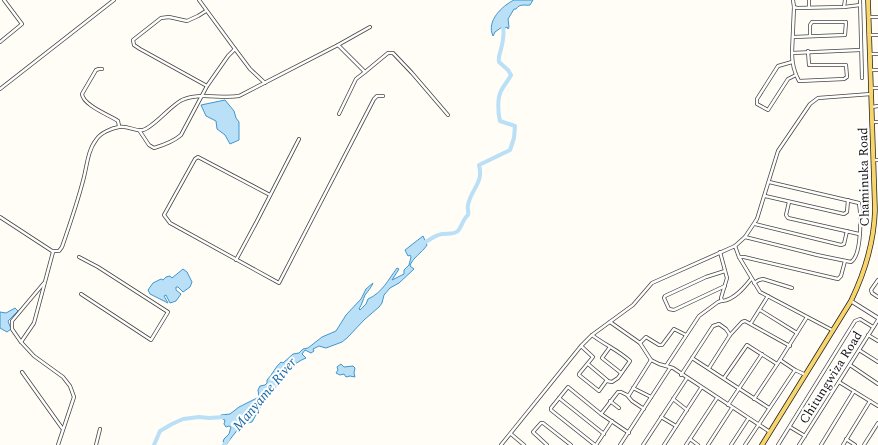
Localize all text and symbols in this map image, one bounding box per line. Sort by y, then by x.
street label: Chaminuka Road [853,127,875,227]
street label: Chitungwiza Road [794,327,868,428]
water label: Manyame River [227,353,302,436]

